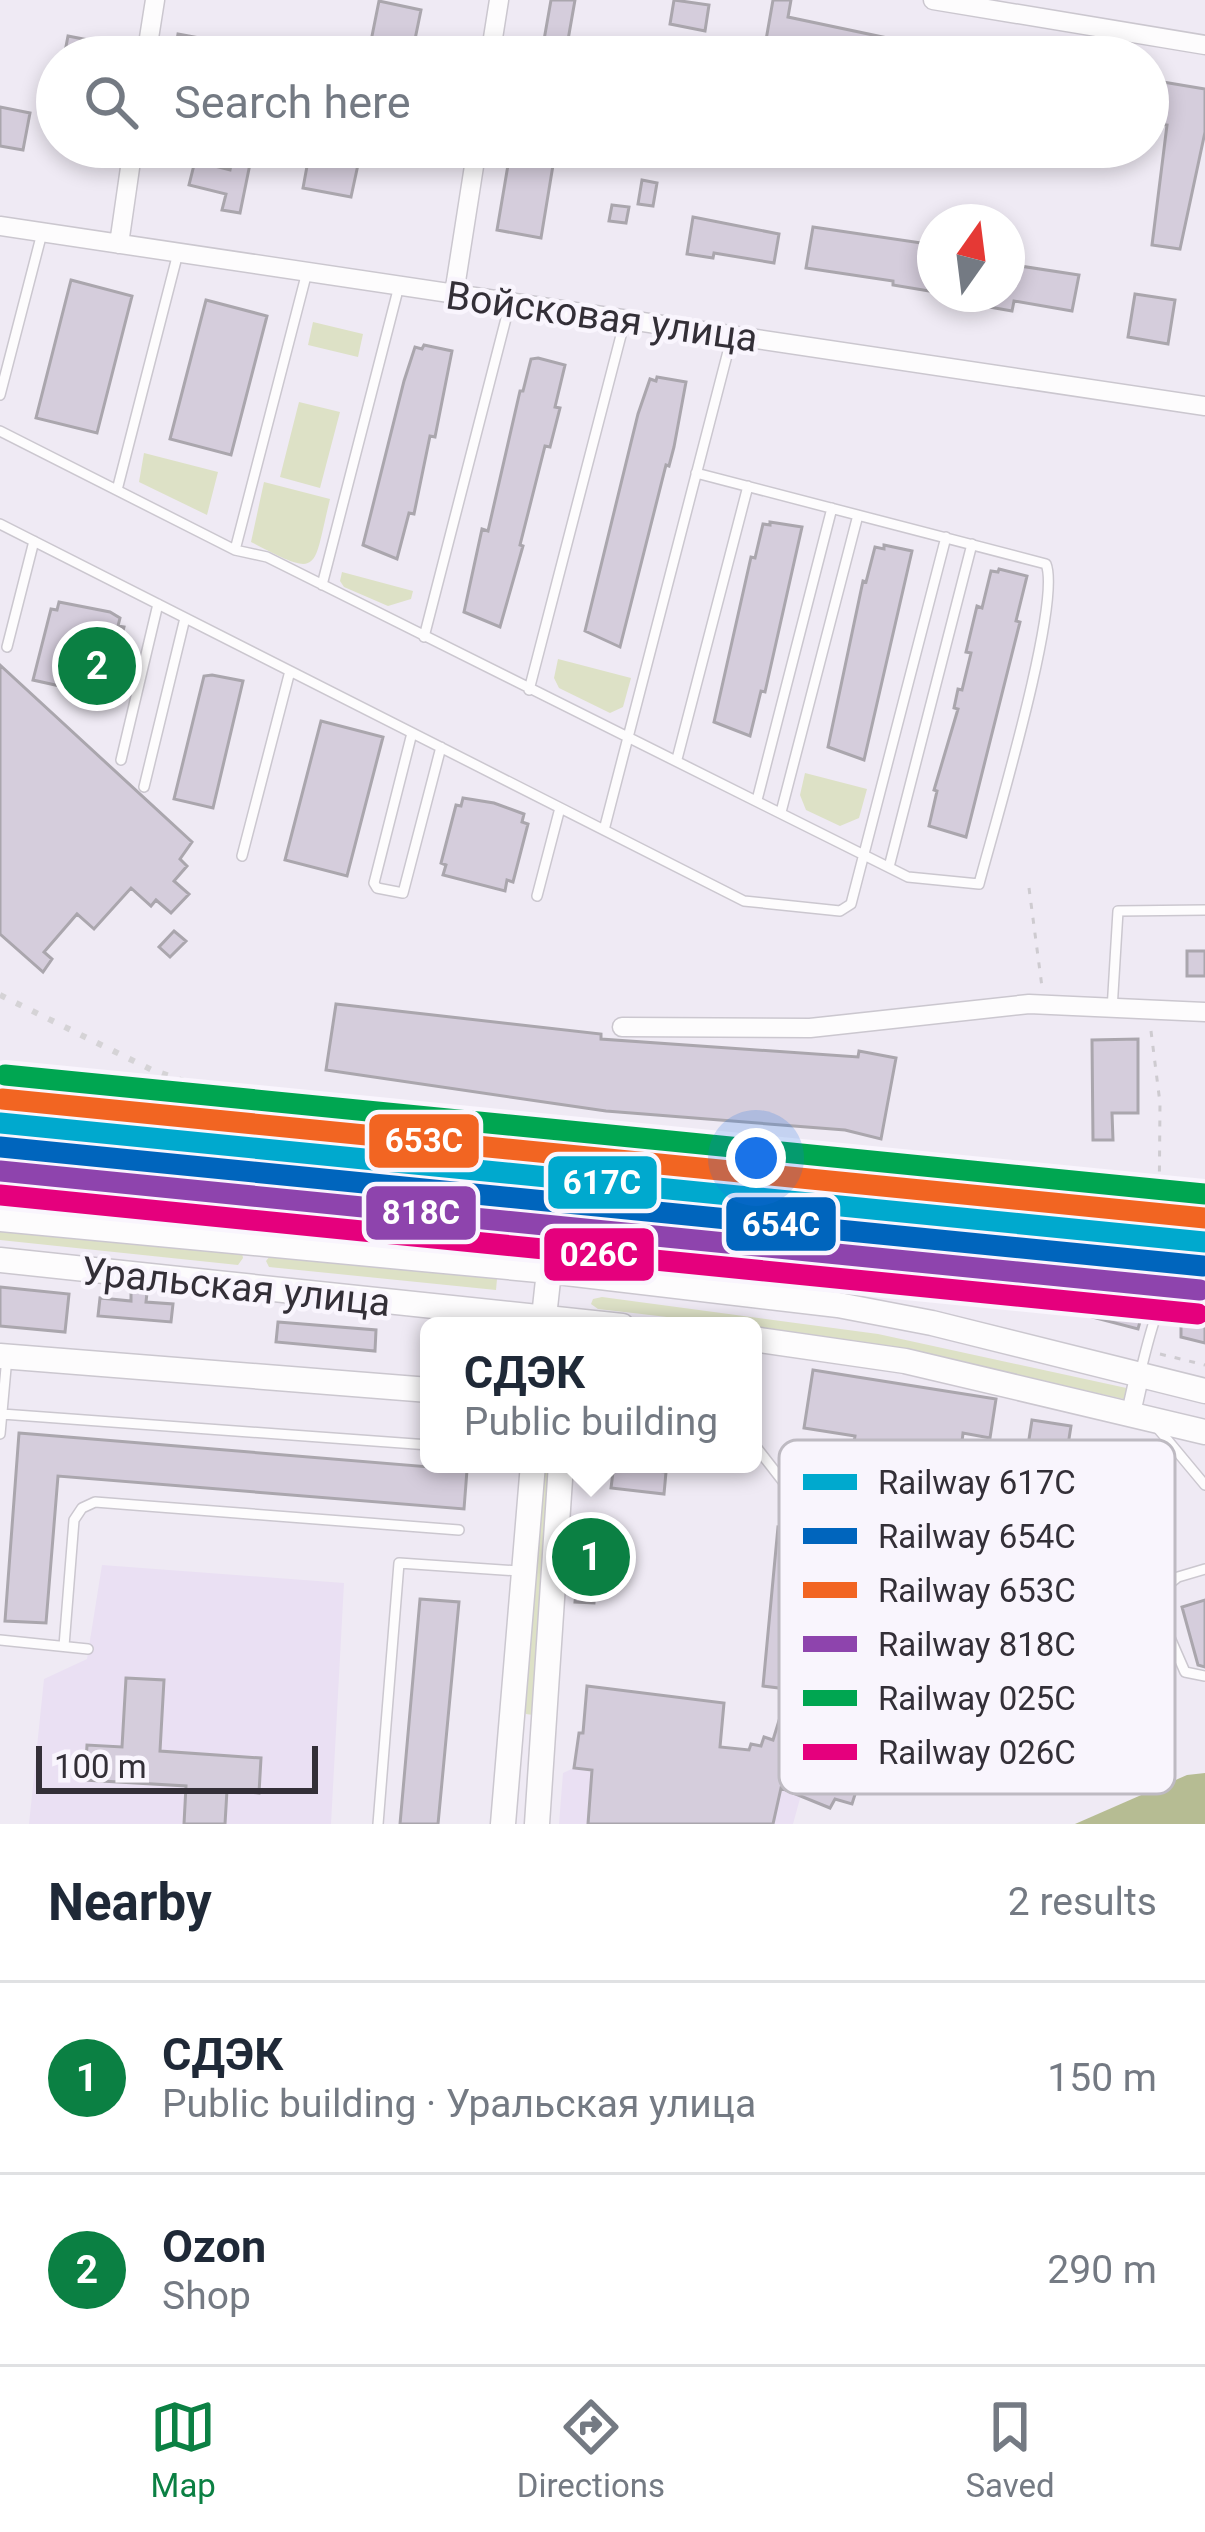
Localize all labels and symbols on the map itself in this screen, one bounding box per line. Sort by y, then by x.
north arrow [917,204,1025,312]
street label: Войсковая улица [443,272,761,362]
pin: 2 [58,621,136,711]
line badge: 653С [367,1112,481,1170]
text: 653С [385,1121,463,1160]
your location [726,1128,786,1188]
line badge: 617C [546,1154,659,1211]
text: 617C [563,1163,641,1202]
line badge: 818С [364,1184,478,1242]
text: 818С [382,1193,460,1232]
line badge: 654С [724,1195,838,1253]
text: 654С [742,1205,820,1244]
line badge: 026С [542,1226,656,1283]
text: 026С [560,1235,638,1274]
street label: Уральская улица [79,1248,393,1326]
legend [779,1440,1175,1794]
text: Railway 617C [878,1463,1076,1502]
pin: 1 [552,1512,630,1602]
text: Railway 654С [878,1517,1076,1556]
text: Railway 653С [878,1571,1076,1610]
text: Railway 818С [878,1625,1076,1664]
text: Railway 025С [878,1679,1076,1718]
text: Railway 026С [878,1733,1076,1772]
scale bar [36,1740,318,1793]

